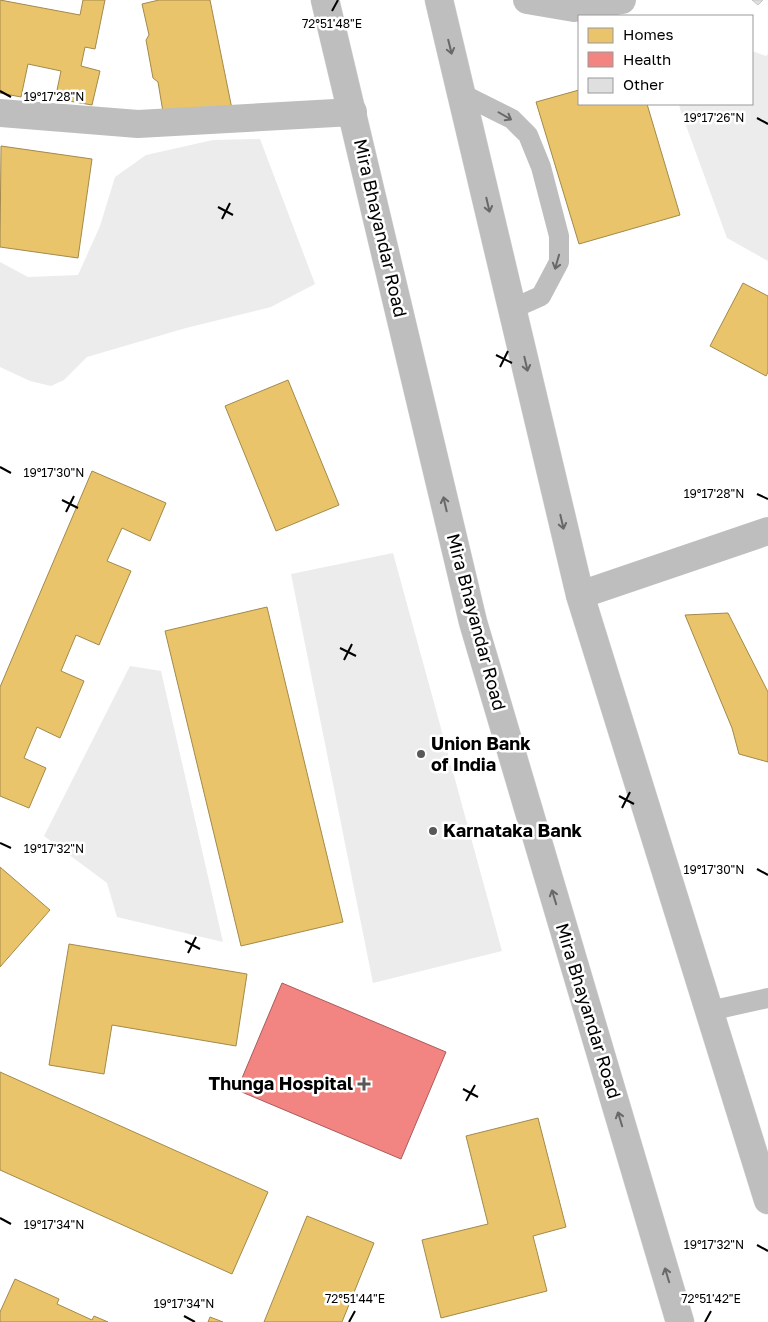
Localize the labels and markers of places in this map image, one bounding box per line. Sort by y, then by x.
place label: Union Bank of India [431,732,531,775]
marker: Union Bank of India [415,748,427,760]
place label: Karnataka Bank [443,819,583,841]
marker: Karnataka Bank [427,825,439,837]
place label: Thunga Hospital [209,1072,353,1094]
marker: Thunga Hospital [357,1077,371,1091]

